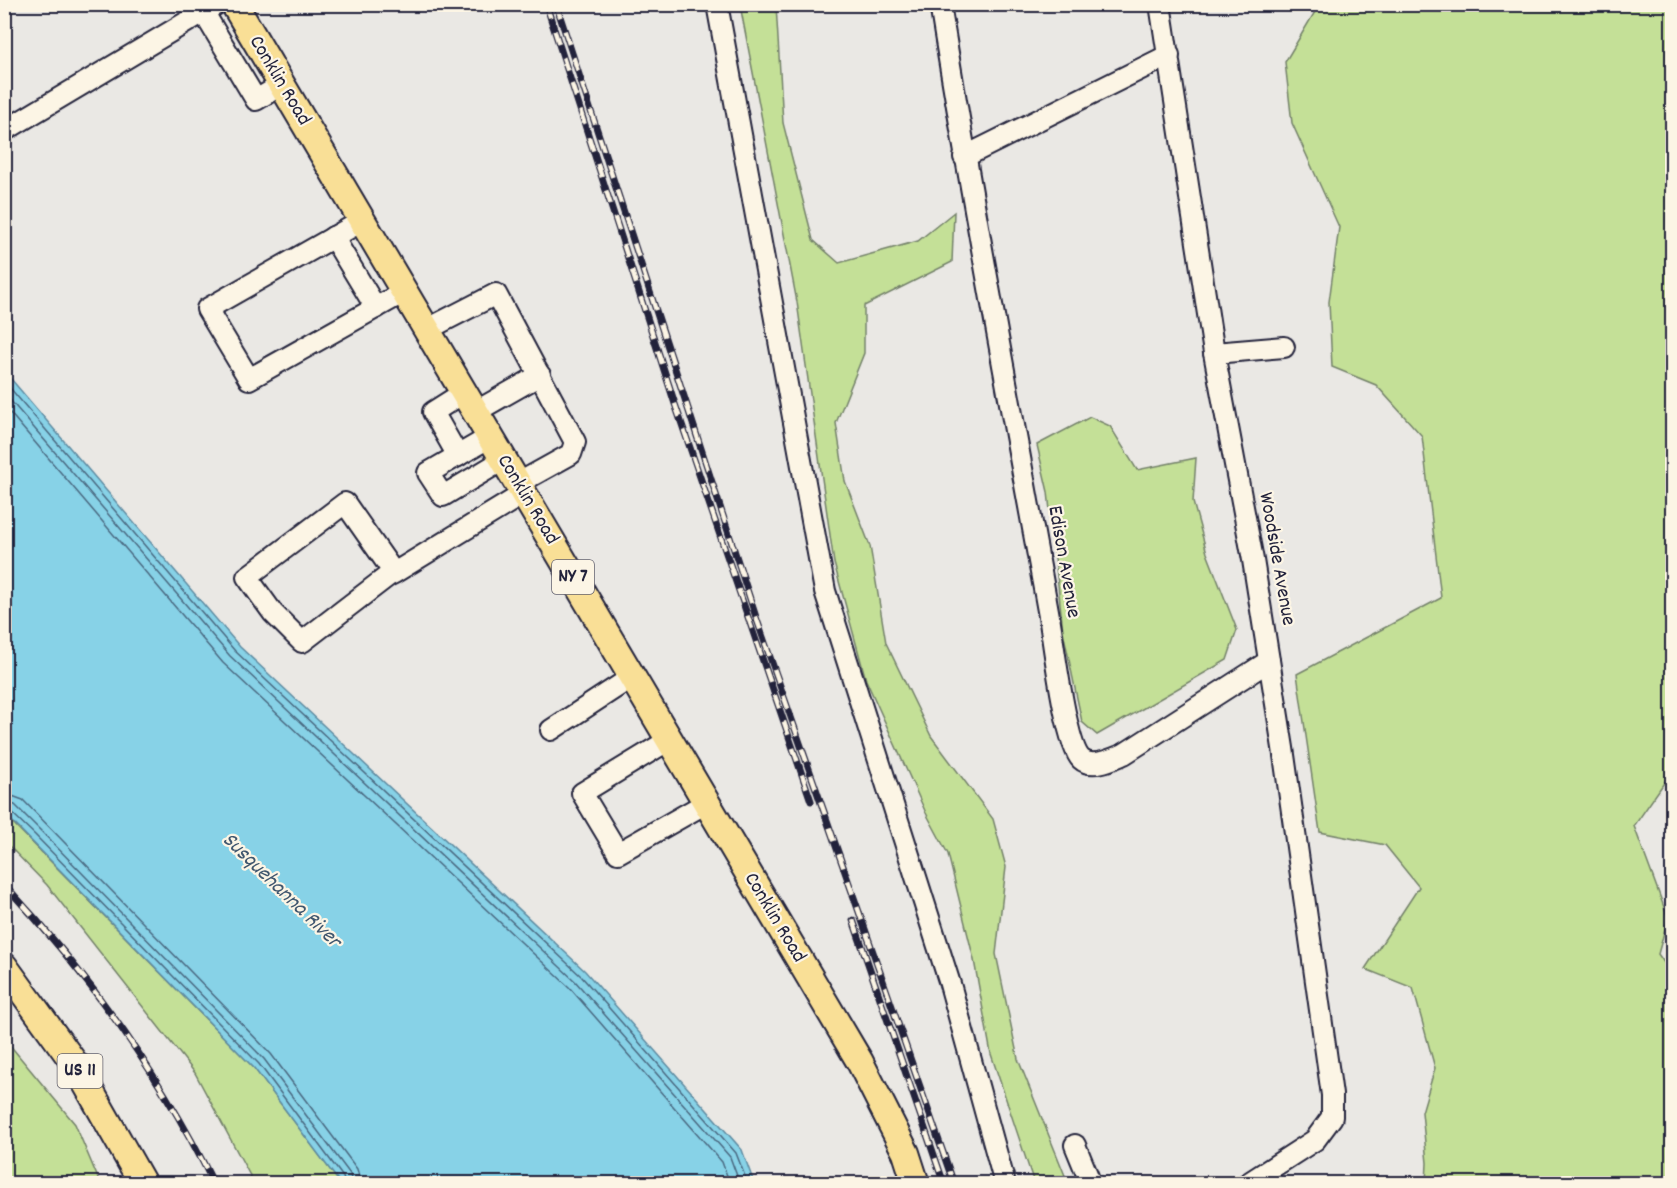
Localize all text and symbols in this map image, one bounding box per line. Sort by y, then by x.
street label: Conklin Road [240,30,318,132]
street label: Conklin Road [488,449,566,551]
street label: Woodside Avenue [1250,490,1302,628]
street label: Edison Avenue [1038,504,1088,620]
road number: NY 7 [552,560,594,594]
water label: Susquehanna River [214,826,350,958]
street label: Conklin Road [735,867,813,969]
road number: US 11 [58,1054,103,1088]

